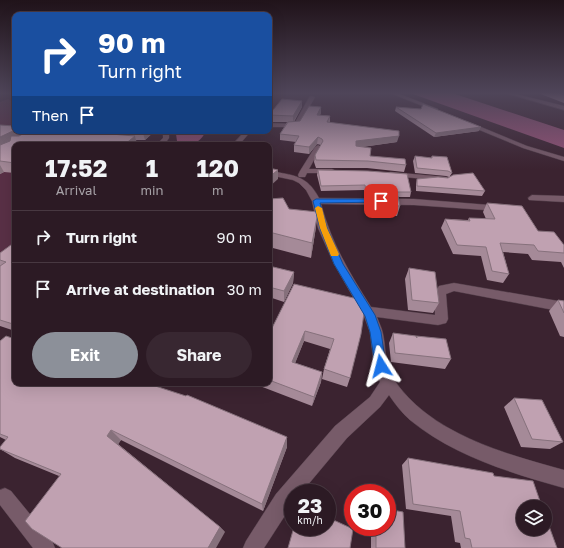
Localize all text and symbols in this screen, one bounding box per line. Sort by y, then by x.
text: 90 m [98,26,165,59]
icon: right [32,28,84,80]
text: Turn right [98,60,182,82]
icon: arrive [76,104,98,126]
text: Then [32,106,68,124]
text: 17:52 [45,153,107,182]
text: 1 [146,153,158,182]
text: 120 [196,153,239,182]
text: Arrival [56,182,97,198]
text: min [140,182,163,198]
text: m [212,182,223,198]
pin [364,184,398,218]
icon: arrive [370,190,392,212]
icon: right [32,226,54,248]
text: Turn right [66,228,137,246]
text: 90 m [217,228,252,246]
icon: arrive [32,278,54,300]
text: Arrive at destination [66,280,215,298]
text: 30 m [227,280,262,298]
button: Exit [32,332,138,378]
button: Share [146,332,252,378]
position arrow [360,345,402,387]
speed limit sign: 30 [344,484,396,536]
text: 23 [298,493,322,517]
map controls [516,500,552,536]
button: layers [516,500,552,536]
text: km/h [297,514,323,526]

